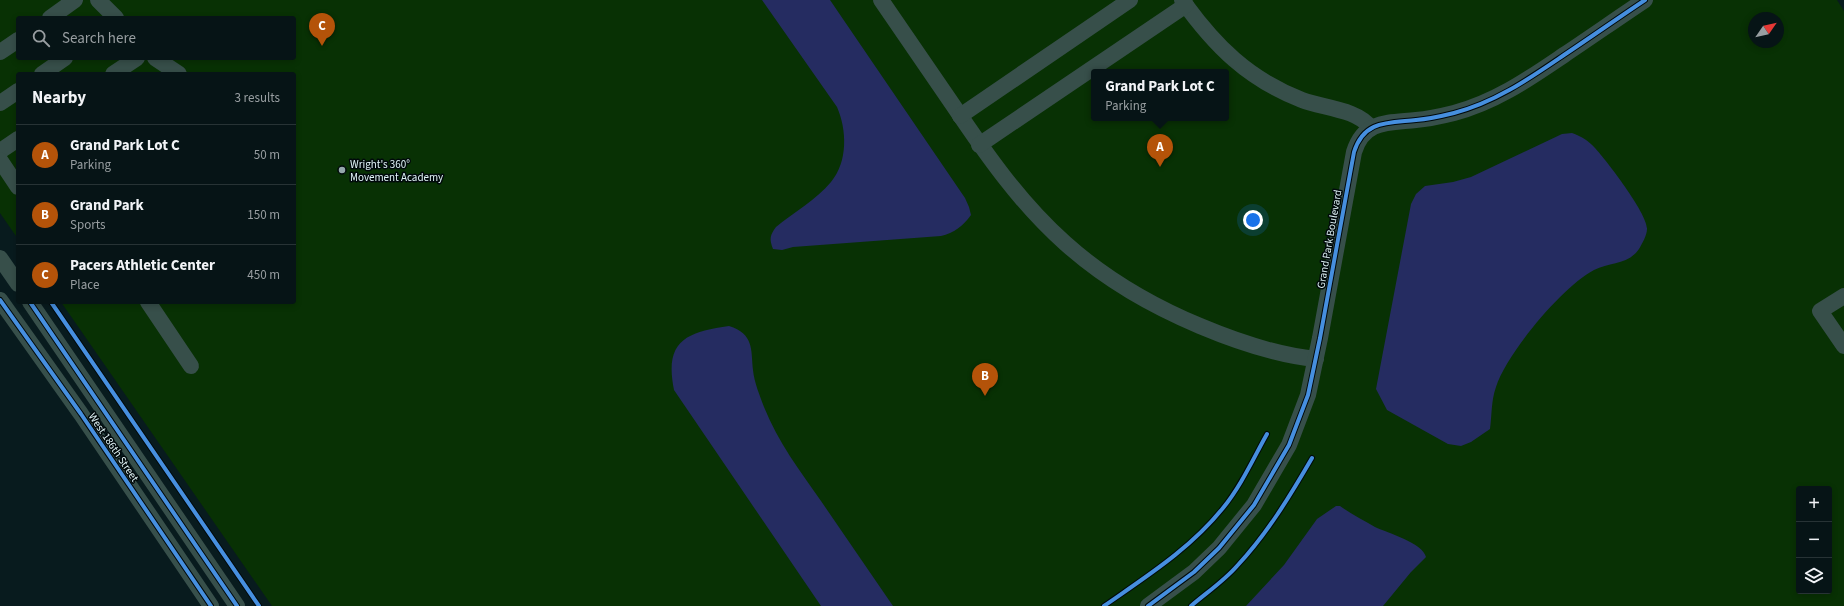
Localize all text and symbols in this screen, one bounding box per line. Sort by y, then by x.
north arrow [1748,12,1784,48]
pin: C [309,13,335,46]
search box [16,16,296,60]
icon: search [30,27,52,49]
text: Search here [62,28,136,49]
popup [1091,69,1229,121]
text: Grand Park Lot C [1105,76,1215,97]
text: Nearby [32,86,86,110]
text: 3 results [235,89,280,107]
text: Parking [1105,97,1146,115]
pin: A [1147,134,1173,167]
text: Grand Park Lot C [70,135,180,156]
text: A [41,146,49,164]
text: 50 m [254,146,280,164]
text: Parking [70,156,111,174]
place label: Wright's 360° Movement Academy [350,157,443,185]
marker: Wright's 360° Movement Academy [337,165,347,175]
street label: Grand Park Boulevard [1313,189,1346,290]
text: Grand Park [70,195,144,216]
text: B [41,206,49,224]
text: 150 m [247,206,280,224]
your location [1243,210,1263,230]
text: Sports [70,216,105,234]
text: Pacers Athletic Center [70,255,215,276]
text: C [41,266,49,284]
text: 450 m [247,266,280,284]
text: Place [70,276,99,294]
pin: B [972,363,998,396]
street label: West 186th Street [85,410,142,485]
map controls [1796,486,1832,594]
button: + [1796,486,1832,522]
button: − [1796,522,1832,558]
button: layers [1796,558,1832,594]

